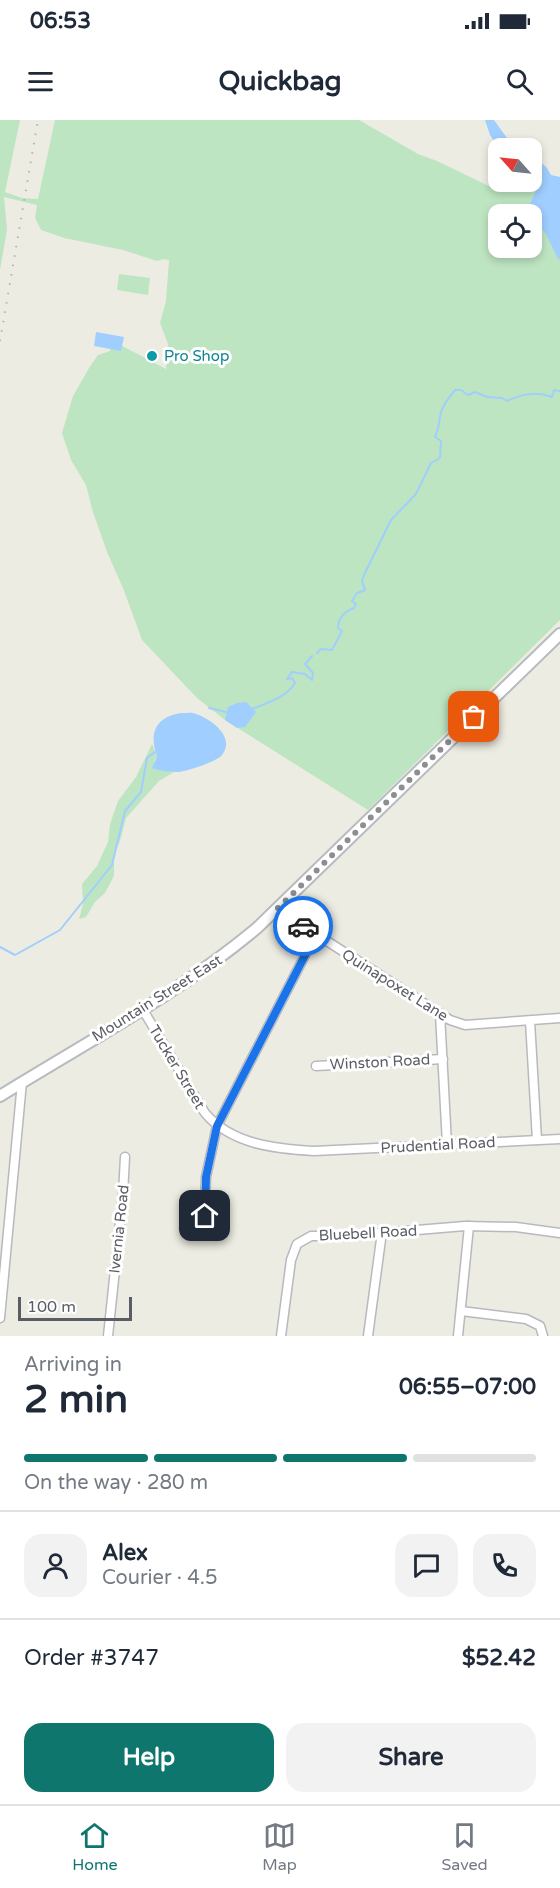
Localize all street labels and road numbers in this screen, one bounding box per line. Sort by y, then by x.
street label: Quinapoxet Lane [339,945,451,1025]
street label: Mountain Street East [89,950,226,1045]
street label: Tucker Street [145,1022,209,1112]
street label: Winston Road [329,1050,431,1074]
street label: Prudential Road [380,1133,496,1157]
street label: Ivernia Road [105,1184,133,1274]
street label: Bluebell Road [318,1221,418,1245]

